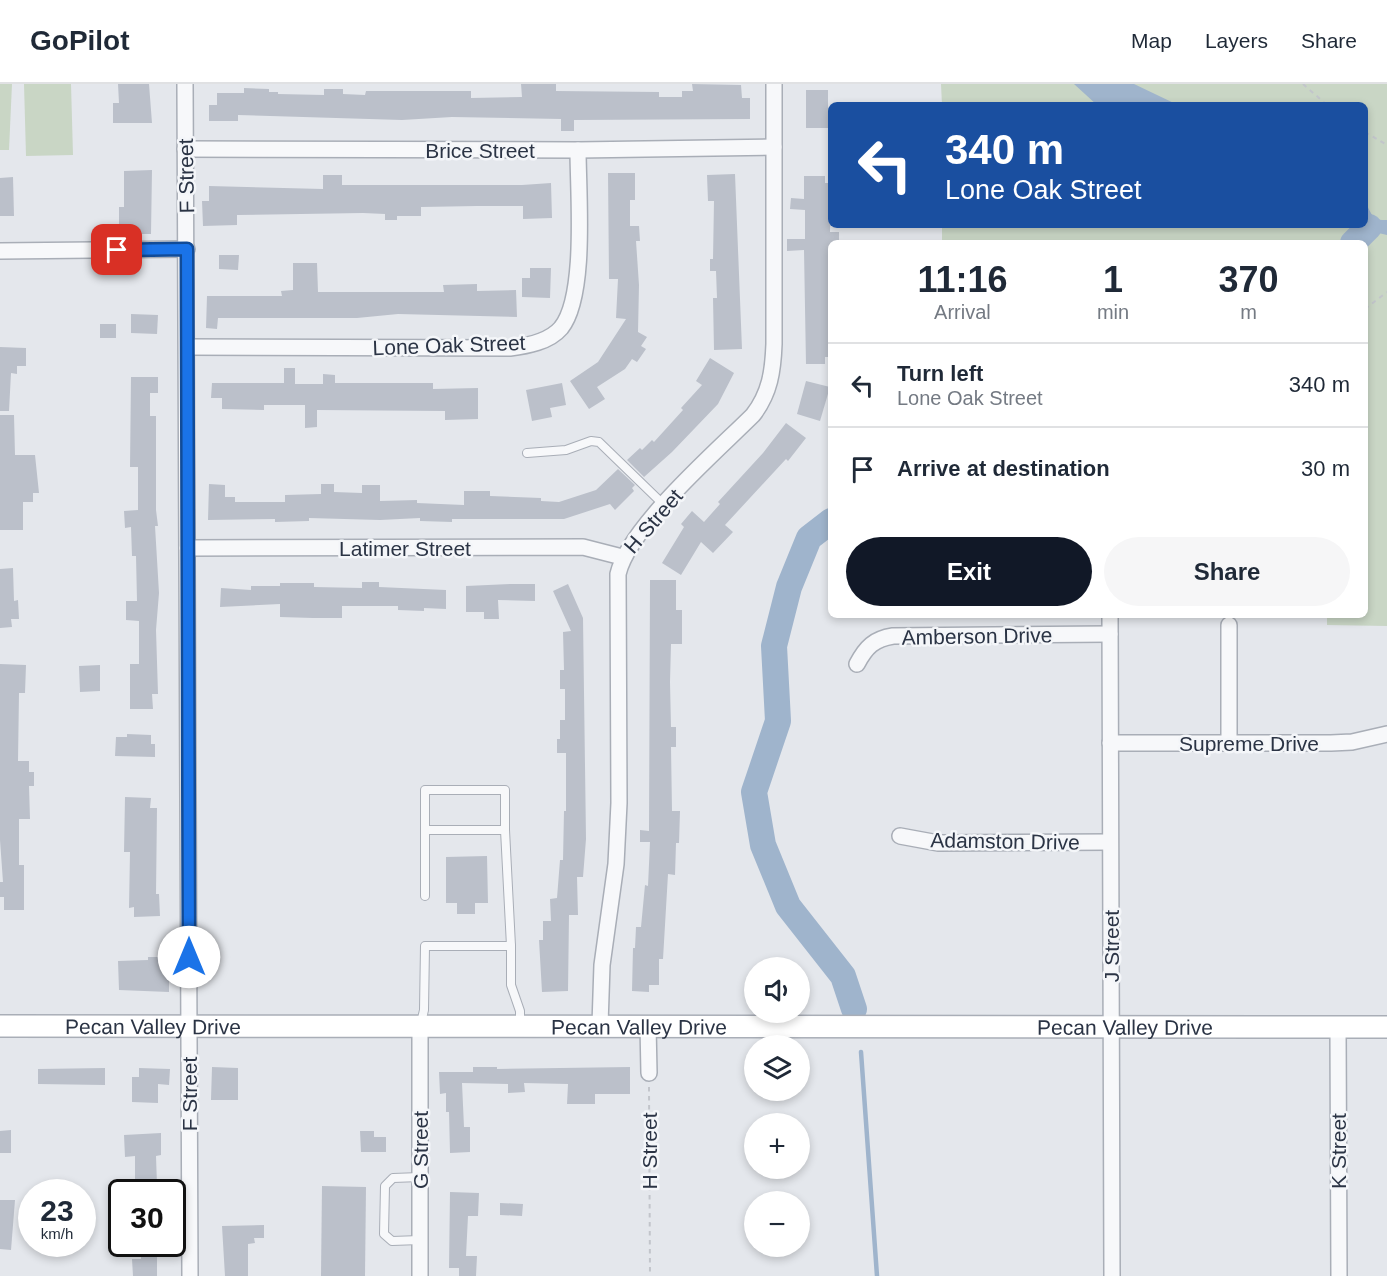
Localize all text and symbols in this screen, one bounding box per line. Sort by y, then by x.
text: GoPilot [30,25,130,56]
text: Map [1131,29,1172,52]
text: Layers [1205,29,1268,52]
text: Share [1301,29,1357,52]
icon: left [846,126,924,204]
text: 340 m [945,126,1064,173]
street label: F Street [174,138,198,214]
street label: Brice Street [425,139,535,162]
text: Lone Oak Street [945,175,1142,205]
pin [91,224,142,275]
icon: arrive [100,233,133,266]
text: 11:16 [917,259,1007,300]
text: 1 [1103,259,1123,300]
text: 370 [1219,259,1279,300]
text: Arrival [934,301,991,323]
text: min [1097,301,1129,323]
text: m [1240,301,1257,323]
street label: Lone Oak Street [372,331,526,359]
text: Turn left [897,361,983,386]
icon: left [846,369,879,402]
text: 340 m [1289,372,1350,397]
text: Lone Oak Street [897,387,1043,409]
icon: arrive [846,453,879,486]
text: Arrive at destination [897,456,1110,481]
text: 30 m [1301,456,1350,481]
street label: H Street [619,484,687,558]
street label: Latimer Street [339,537,471,560]
button: Exit [846,537,1092,606]
button: Share [1104,537,1350,606]
street label: Amberson Drive [902,623,1052,649]
street label: Supreme Drive [1179,732,1319,755]
street label: Adamston Drive [930,828,1080,854]
street label: J Street [1100,910,1123,982]
position arrow [157,925,221,989]
map controls [744,957,810,1257]
button: sound [744,957,810,1023]
street label: Pecan Valley Drive [65,1015,241,1038]
street label: Pecan Valley Drive [551,1015,727,1038]
street label: Pecan Valley Drive [1037,1015,1213,1038]
button: layers [744,1035,810,1101]
street label: F Street [178,1056,201,1131]
street label: G Street [409,1111,432,1189]
street label: H Street [638,1112,661,1190]
button: + [744,1113,810,1179]
street label: K Street [1327,1113,1350,1189]
speed limit sign: 30 [108,1179,186,1257]
button: − [744,1191,810,1257]
text: 23 [40,1194,74,1227]
text: km/h [41,1225,73,1242]

